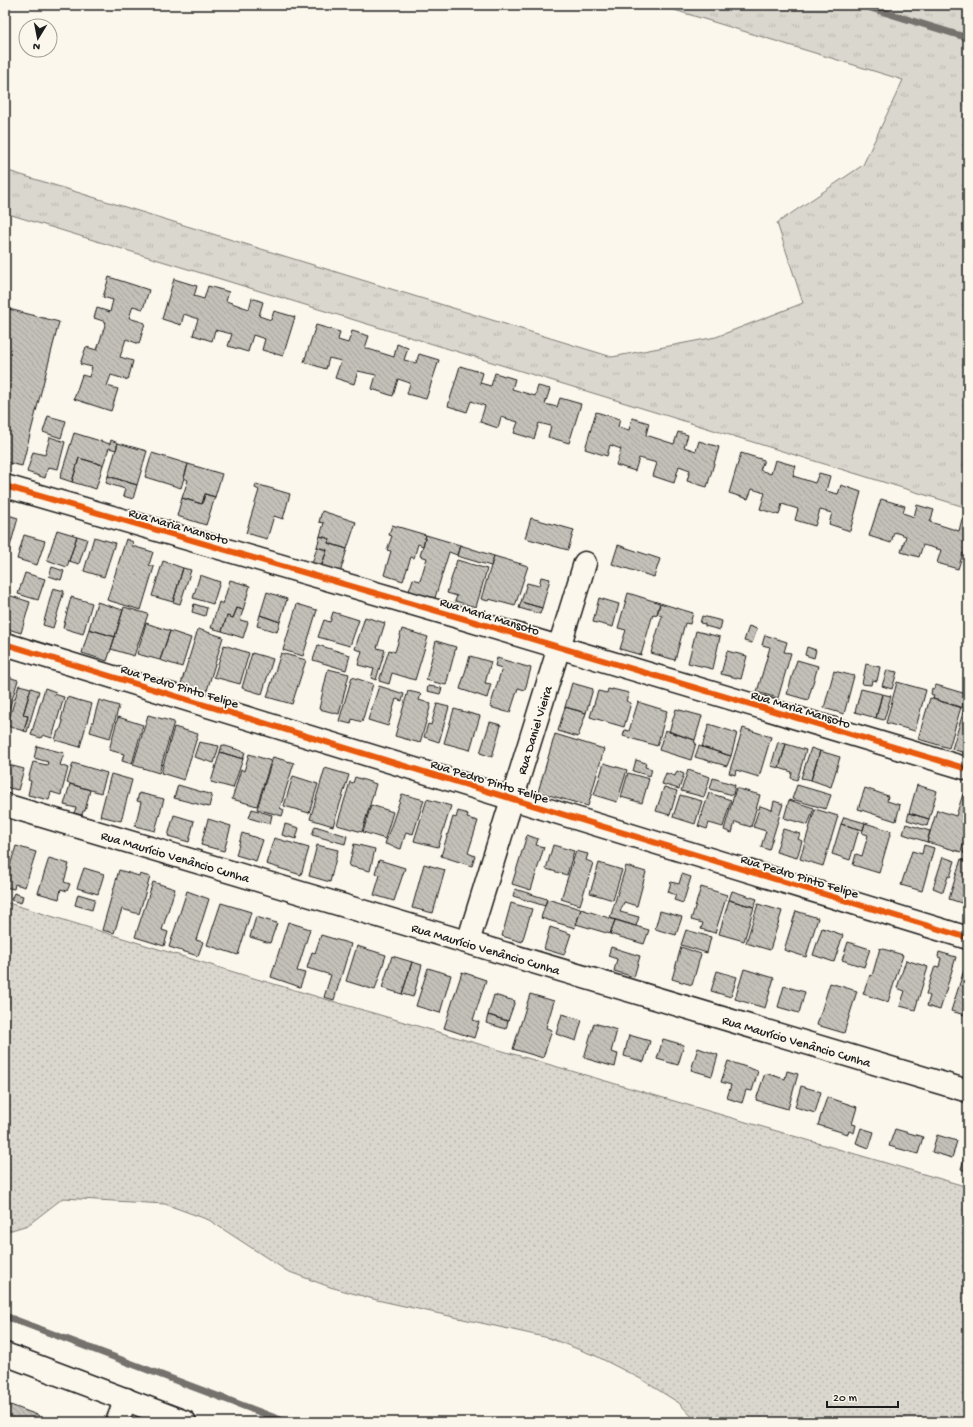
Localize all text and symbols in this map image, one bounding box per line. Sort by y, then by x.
north arrow [18,18,58,58]
text: N [32,39,41,52]
street label: Rua Maria Mansoto [127,506,230,549]
street label: Rua Maria Mansoto [438,595,541,640]
street label: Rua Pedro Pinto Felipe [118,662,240,713]
street label: Rua Daniel Vieira [515,684,557,777]
street label: Rua Maria Mansoto [749,688,852,733]
street label: Rua Pedro Pinto Felipe [428,757,550,808]
street label: Rua Maurício Venâncio Cunha [99,829,252,887]
street label: Rua Pedro Pinto Felipe [738,852,860,903]
street label: Rua Maurício Venâncio Cunha [409,921,562,980]
street label: Rua Maurício Venâncio Cunha [720,1013,873,1072]
scale bar [827,1383,898,1409]
text: 20 m [833,1392,858,1406]

